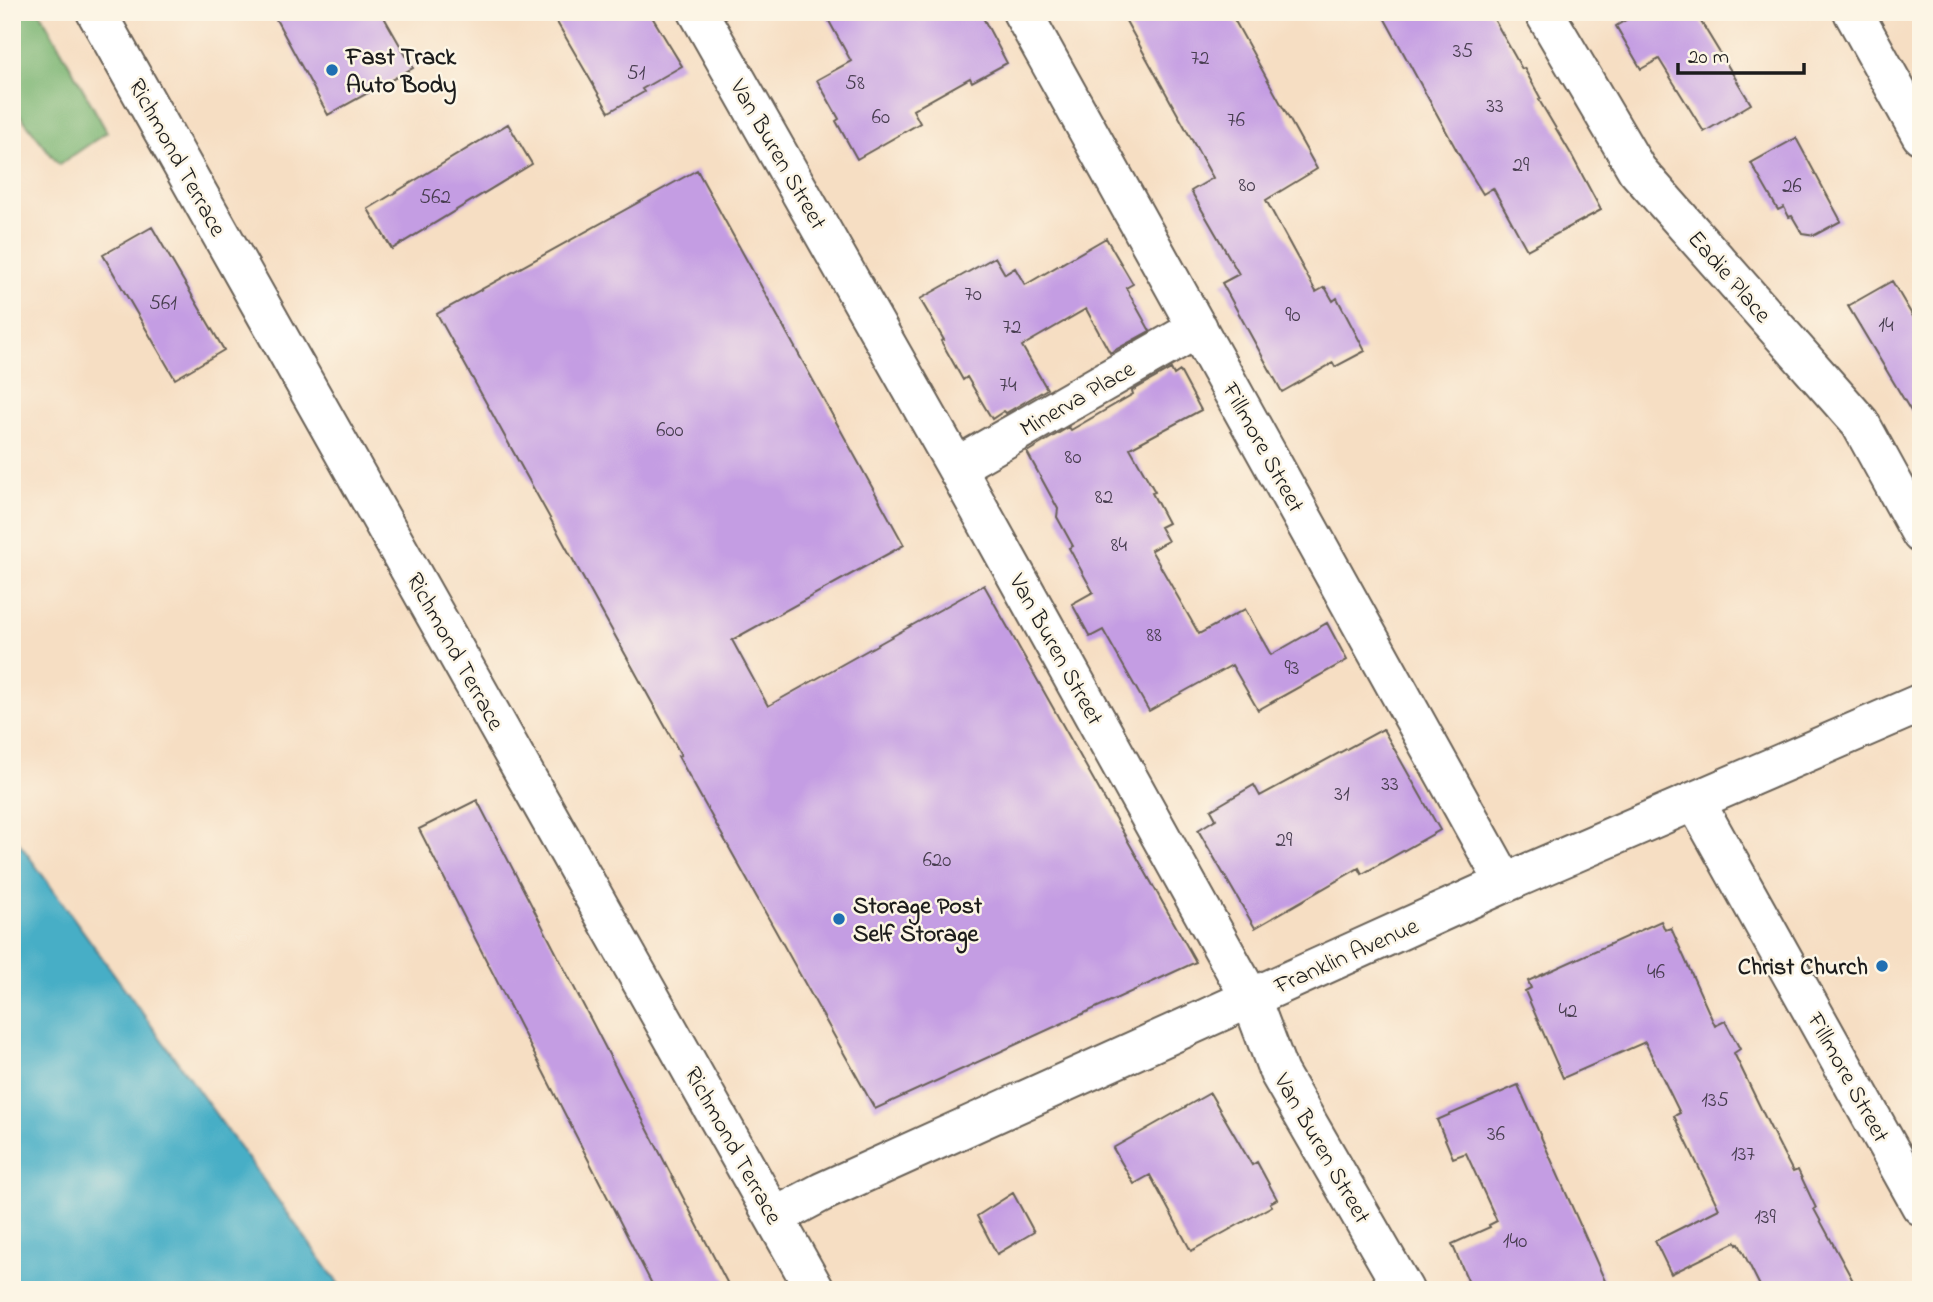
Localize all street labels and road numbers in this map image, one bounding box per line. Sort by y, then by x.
street label: Richmond Terrace [118,73,234,244]
street label: Van Buren Street [719,73,834,237]
street label: Eadie Place [1678,224,1779,332]
street label: Minerva Place [1014,353,1143,447]
street label: Fillmore Street [1211,376,1312,520]
street label: Richmond Terrace [396,567,512,738]
street label: Van Buren Street [998,567,1111,732]
street label: Franklin Avenue [1268,910,1425,1005]
street label: Fillmore Street [1796,1006,1897,1150]
street label: Richmond Terrace [674,1061,790,1232]
street label: Van Buren Street [1263,1067,1378,1231]

